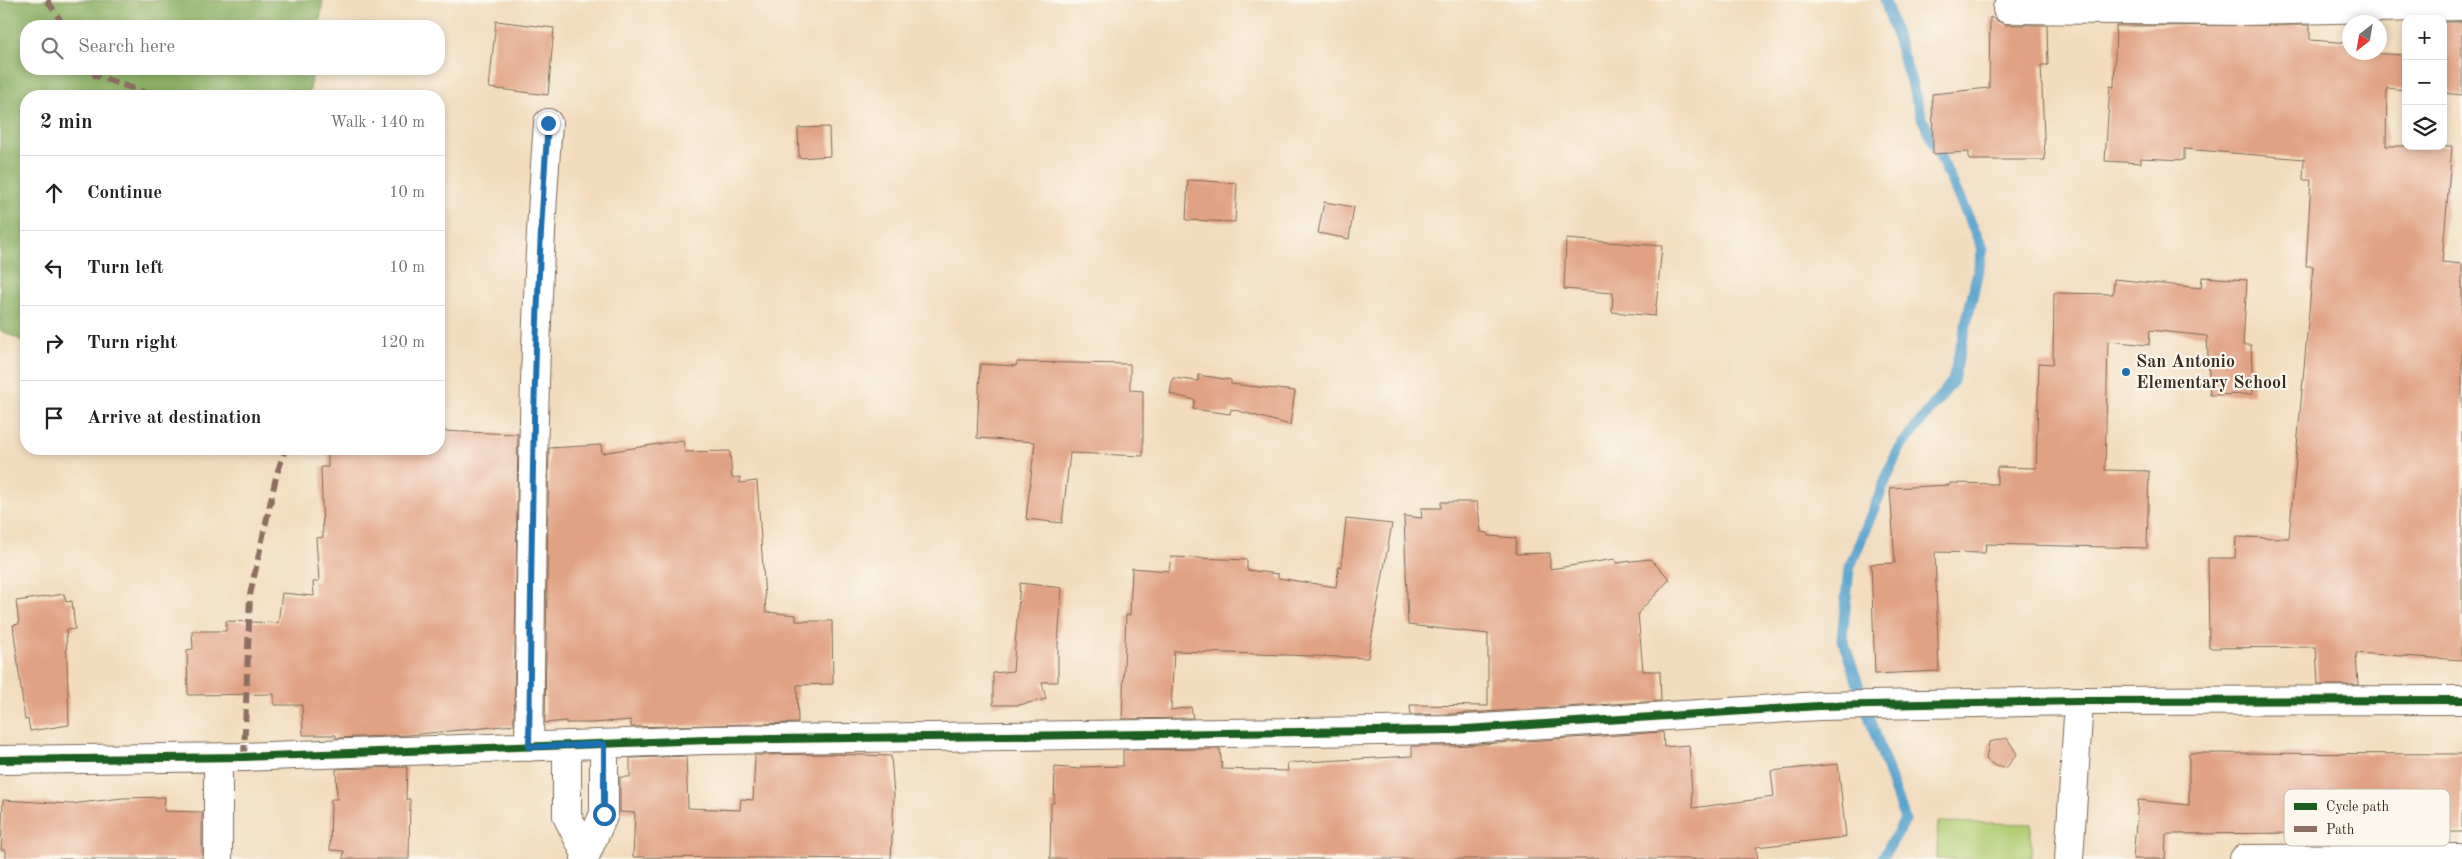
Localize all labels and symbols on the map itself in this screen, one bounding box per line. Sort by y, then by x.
north arrow [2342,15,2387,60]
route end [537,112,560,135]
place label: San Antonio Elementary School [2136,353,2287,392]
marker: San Antonio Elementary School [2120,366,2132,378]
legend [2284,789,2450,846]
text: Cycle path [2326,800,2389,814]
route start [593,803,616,826]
text: Path [2326,823,2355,837]

